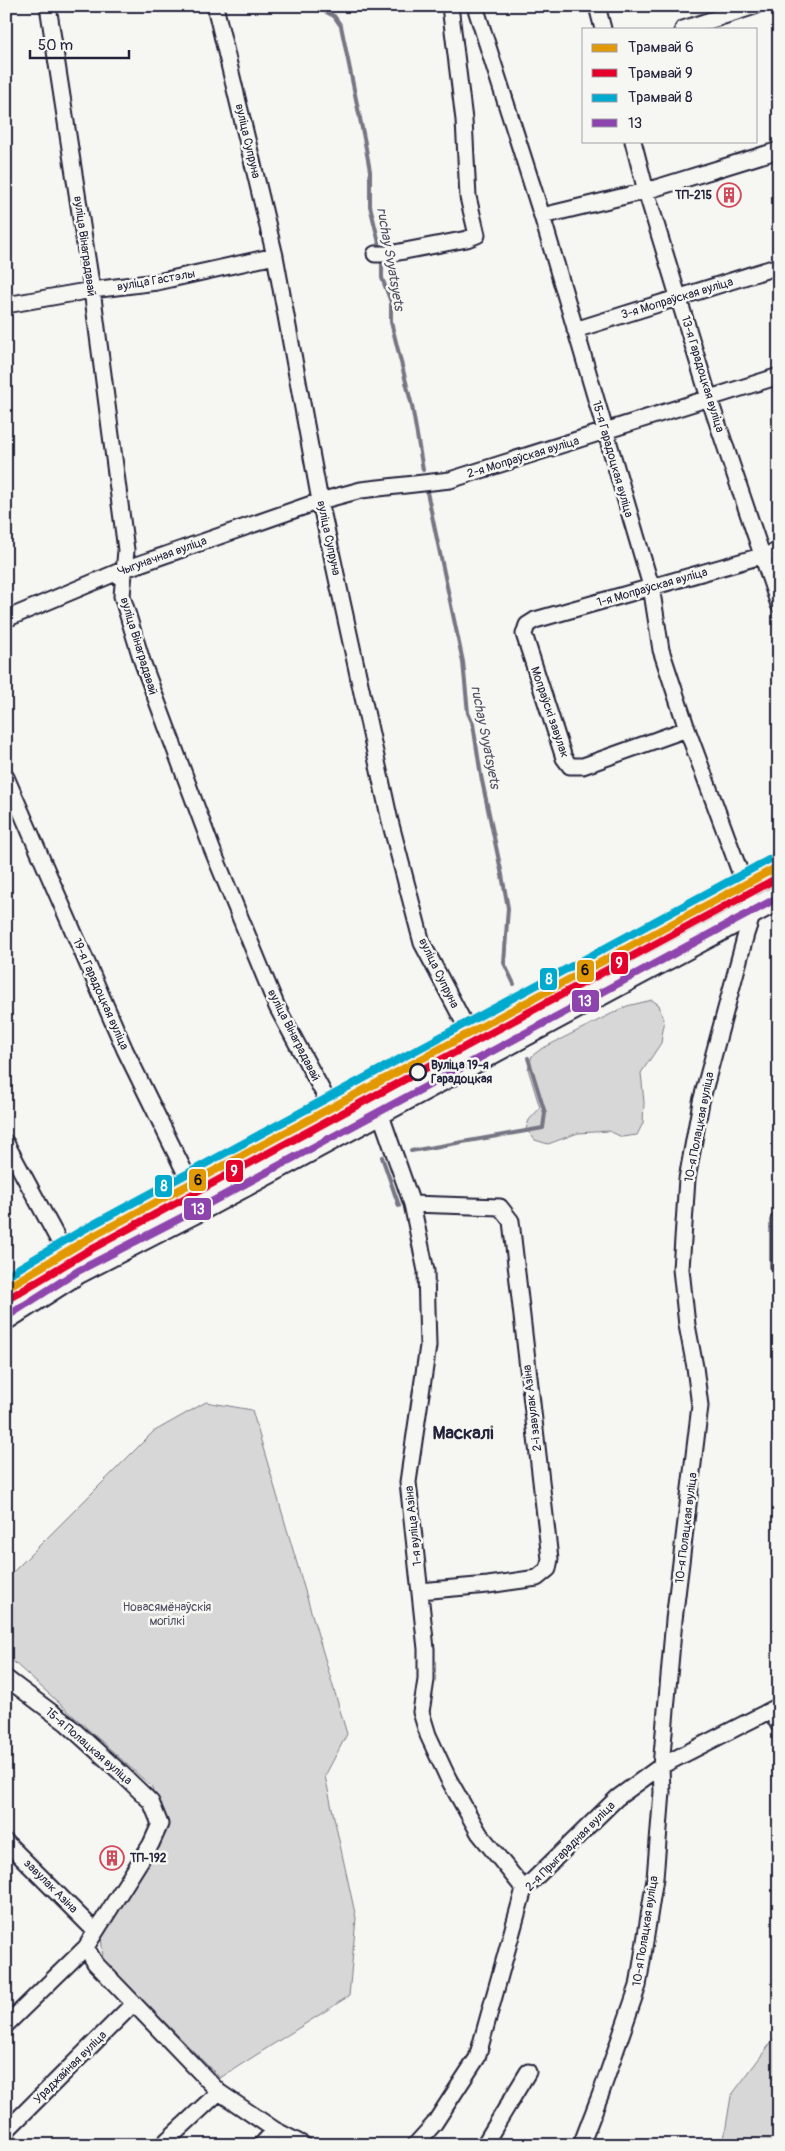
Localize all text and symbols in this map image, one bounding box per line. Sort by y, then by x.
scale bar [30,28,129,60]
legend [582,28,758,142]
text: 50 m [38,36,73,55]
text: Трамвай 6 [628,38,694,57]
text: Трамвай 9 [628,64,693,83]
text: Трамвай 8 [628,88,693,107]
street label: вуліца Супруна [232,102,263,180]
text: 13 [628,114,642,133]
building icon: ТП-215 [716,182,742,208]
place label: ТП-215 [674,188,712,203]
street label: вуліца Вінаградавай [70,195,99,297]
water label: ruchay Svyatsyets [373,206,408,314]
street label: вуліца Гастэлы [116,266,196,295]
street label: 3-я Мопраўская вуліца [619,274,735,323]
street label: 13-я Гарадоцкая вуліца [678,314,728,435]
street label: 15-я Гарадоцкая вуліца [589,399,637,520]
street label: 2-я Мопраўская вуліца [465,433,581,482]
street label: вуліца Супруна [313,499,344,577]
street label: Чыгуначная вуліца [115,533,209,580]
street label: 1-я Мопраўская вуліца [595,564,710,610]
street label: вуліца Вінаградавай [117,596,161,697]
street label: Мопраўскі завулак [527,665,572,760]
water label: ruchay Svyatsyets [467,684,504,792]
street label: 19-я Гарадоцкая вуліца [69,936,132,1053]
street label: вуліца Супруна [415,936,462,1011]
line badge: 9 [610,951,629,975]
text: 9 [615,955,623,972]
line badge: 6 [576,959,595,983]
text: 6 [581,962,589,979]
line badge: 8 [539,967,558,991]
text: 8 [545,971,553,988]
street label: вуліца Вінаградавай [264,987,323,1084]
line badge: 13 [571,989,600,1013]
text: 13 [578,993,592,1010]
place label: Вуліца 19-я Гарадоцкая [431,1058,493,1087]
marker: Вуліца 19-я Гарадоцкая [409,1063,427,1081]
street label: 10-я Полацкая вуліца [681,1070,718,1183]
line badge: 9 [225,1159,244,1183]
text: 9 [230,1163,238,1180]
line badge: 6 [188,1168,207,1192]
text: 6 [194,1172,202,1189]
line badge: 8 [154,1174,173,1198]
text: 8 [160,1178,168,1195]
line badge: 13 [183,1197,212,1221]
text: 13 [191,1201,205,1218]
street label: 2-і завулак Азіна [520,1363,545,1452]
district label: Маскалі [433,1422,493,1445]
street label: 10-я Полацкая вуліца [672,1471,701,1585]
street label: 1-я вуліца Азіна [402,1485,425,1567]
park label: Новасямёнаўскія могілкі [123,1600,212,1629]
street label: 15-я Полацкая вуліца [42,1705,135,1788]
street label: 2-я Прыгарадная вуліца [522,1798,619,1894]
building icon: ТП-192 [99,1845,125,1871]
place label: ТП-192 [129,1851,167,1866]
street label: завулак Азіна [20,1856,81,1917]
street label: 10-я Полацкая вуліца [629,1874,662,1988]
street label: Ураджайная вуліца [31,2027,110,2107]

